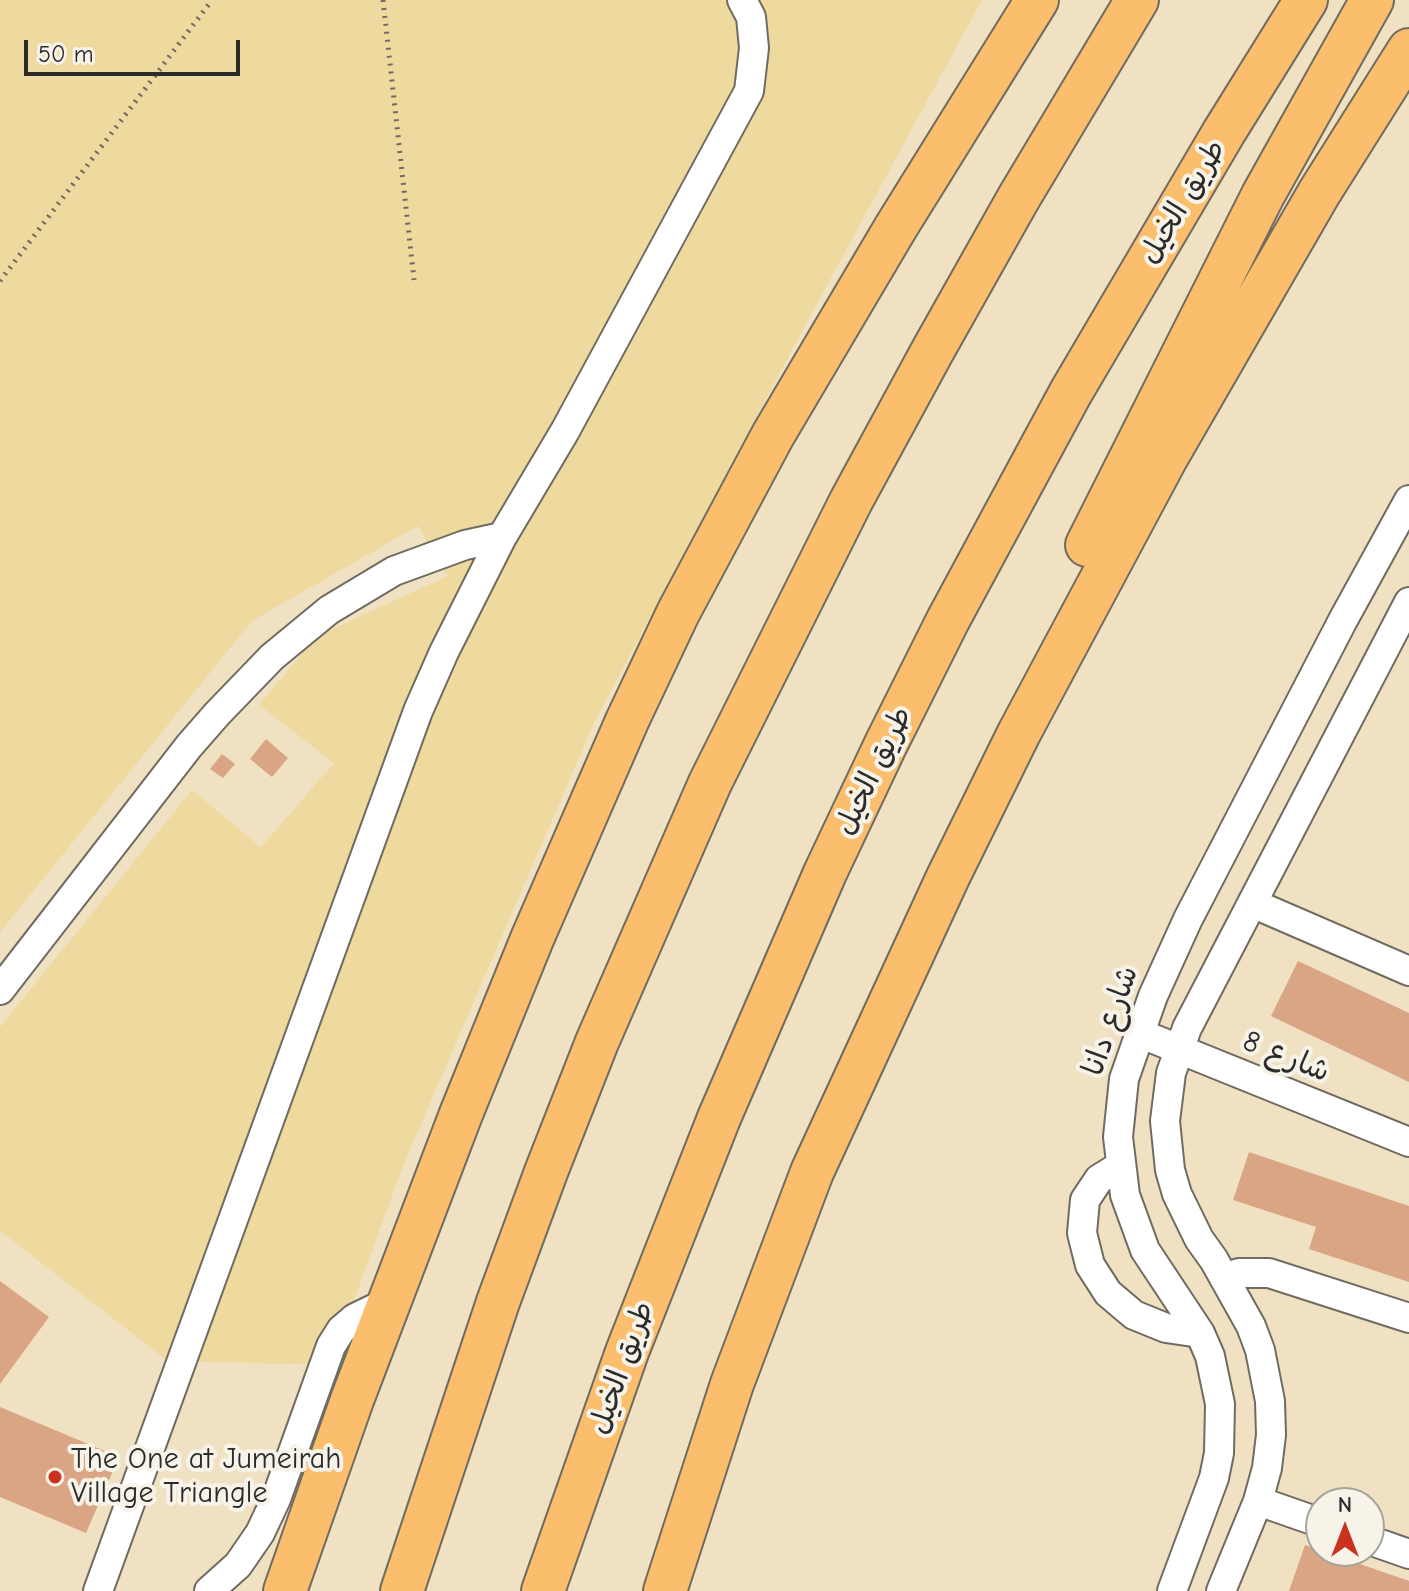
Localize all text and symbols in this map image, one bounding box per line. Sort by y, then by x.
scale bar [28,24,244,74]
text: 50 m [38,40,94,68]
street label: طريق الخيل [1132,133,1234,271]
street label: طريق الخيل [827,701,921,841]
street label: شارع دانا [1075,961,1147,1081]
street label: شارع 8 [1237,1023,1335,1091]
street label: طريق الخيل [581,1297,663,1439]
place label: The One at Jumeirah Village Triangle [71,1442,341,1512]
marker: The One at Jumeirah Village Triangle [46,1468,64,1486]
north arrow [1305,1487,1385,1567]
text: N [1338,1492,1352,1518]

